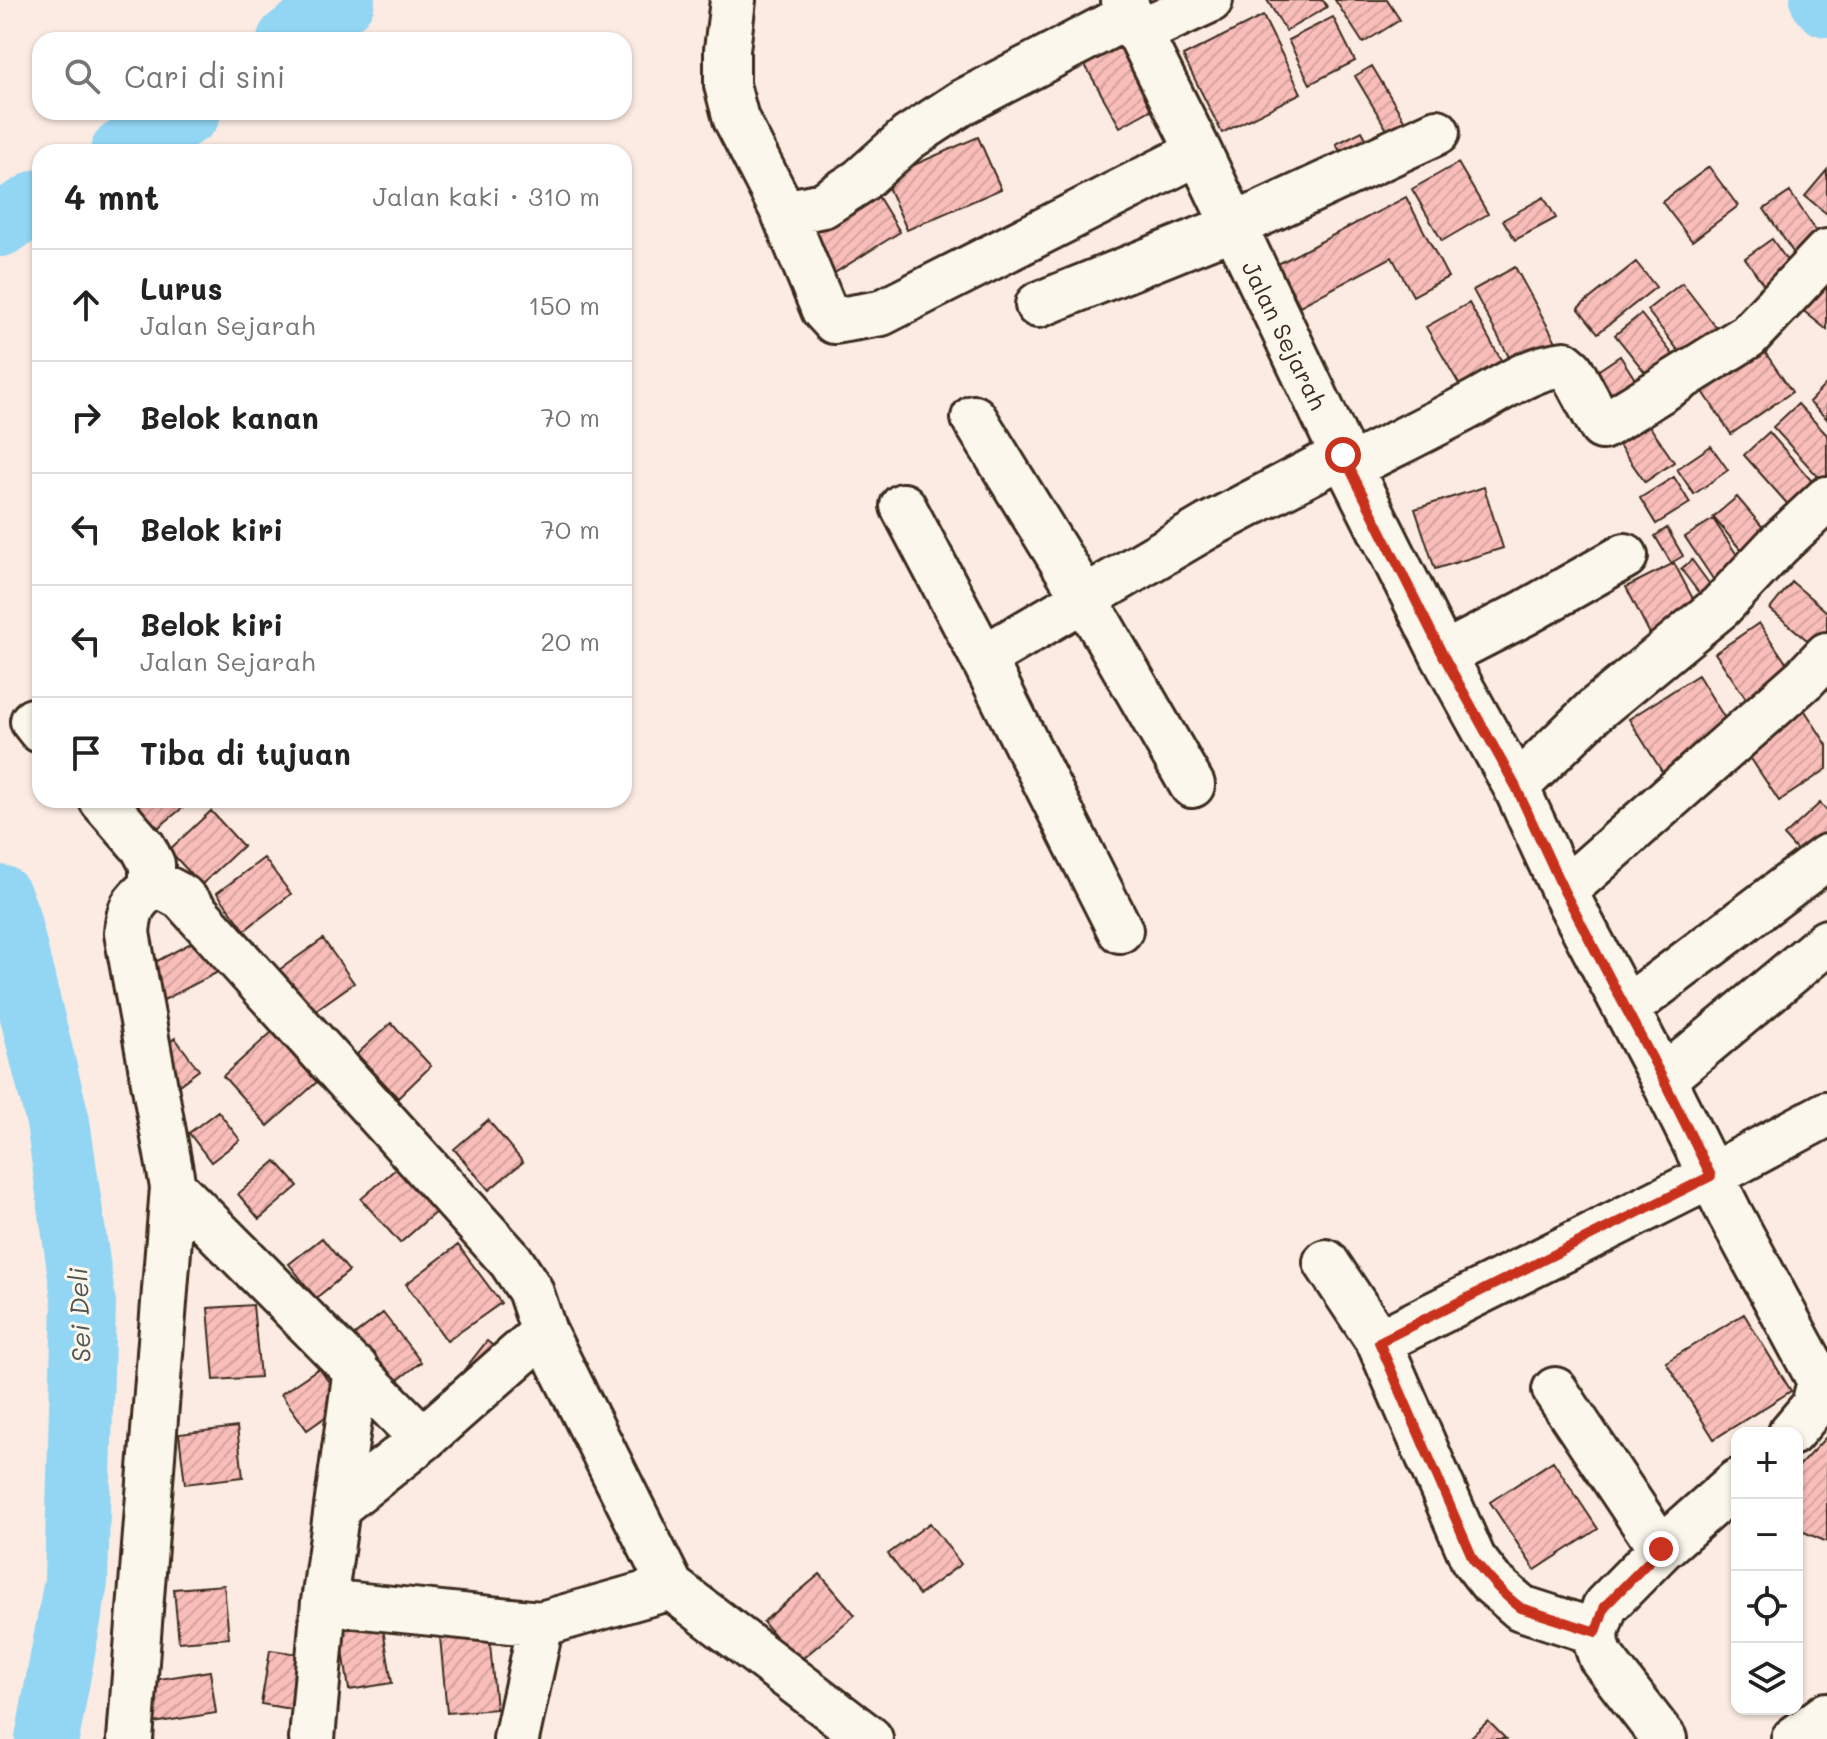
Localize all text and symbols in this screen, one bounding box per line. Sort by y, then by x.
search box [32,32,632,120]
icon: search [60,54,104,98]
text: Cari di sini [124,56,285,96]
text: 4 mnt [64,174,159,219]
text: Jalan kaki · 310 m [372,179,600,213]
street label: Jalan Sejarah [1236,255,1334,415]
text: Lurus [140,268,223,308]
icon: ahead [64,283,108,327]
text: 150 m [528,288,600,322]
text: Jalan Sejarah [140,308,316,342]
icon: right [64,395,108,439]
text: Belok kanan [140,397,319,437]
text: 70 m [540,400,600,434]
route start [1325,437,1361,473]
icon: left [64,507,108,551]
text: Belok kiri [140,509,283,549]
text: 70 m [540,512,600,546]
text: Belok kiri [140,604,283,644]
icon: left [64,619,108,663]
text: 20 m [540,624,600,658]
text: Jalan Sejarah [140,644,316,678]
icon: arrive [64,731,108,775]
text: Tiba di tujuan [140,733,351,773]
water label: Sei Deli [60,1267,98,1363]
map controls [1731,1427,1803,1715]
button: + [1731,1427,1803,1499]
button: − [1731,1499,1803,1571]
route end [1643,1531,1679,1567]
button: locate [1731,1571,1803,1643]
button: layers [1731,1643,1803,1715]

